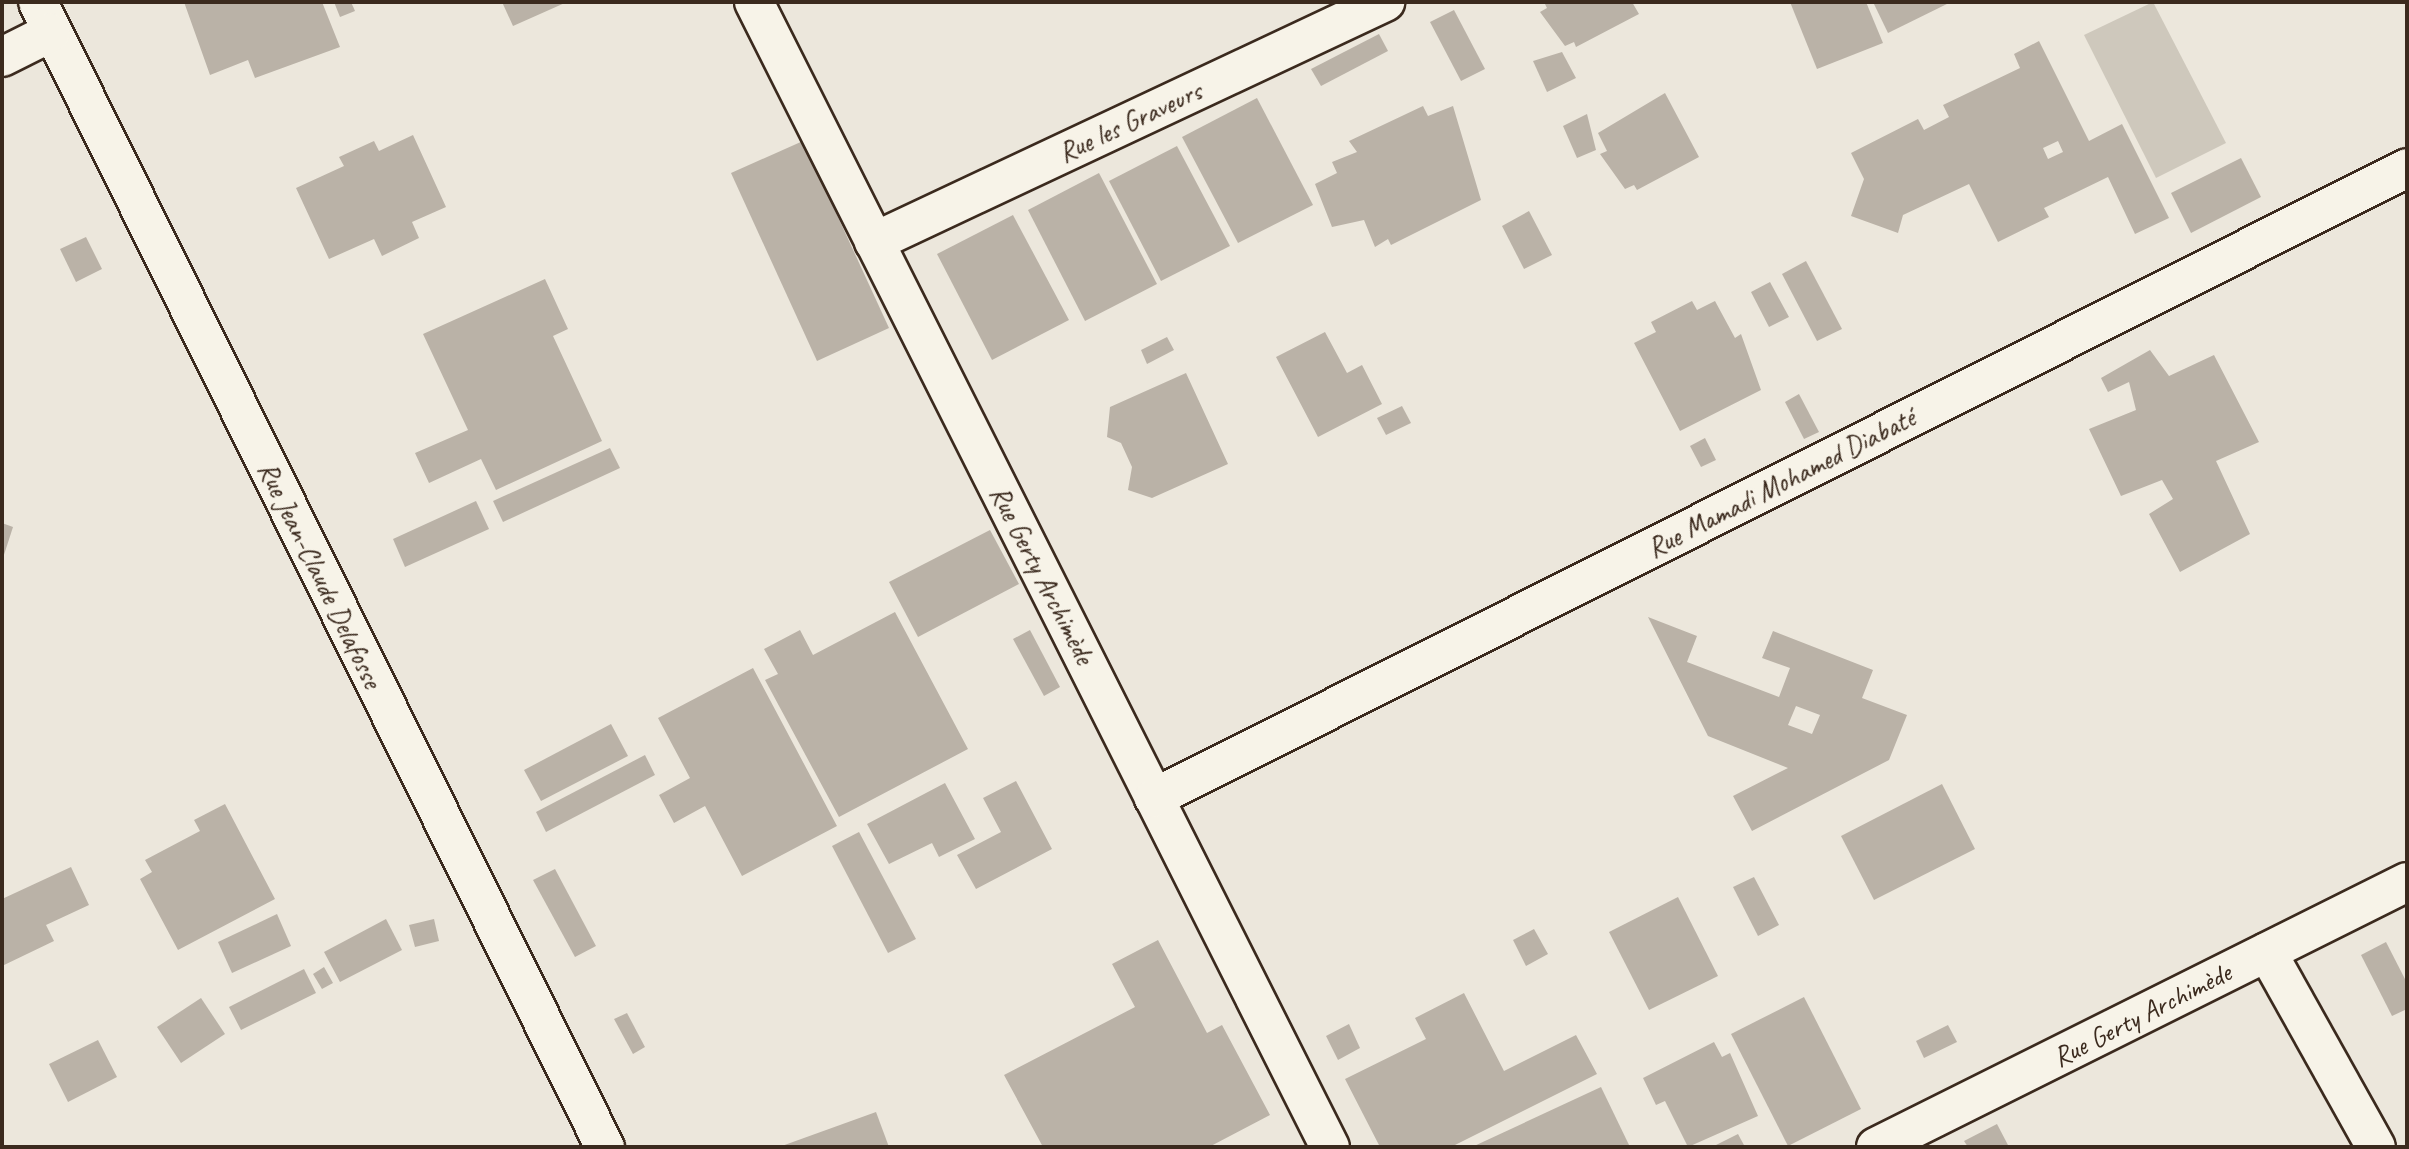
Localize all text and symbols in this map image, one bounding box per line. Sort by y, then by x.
street label: Rue les Graveurs [1053,74,1207,170]
street label: Rue Mamadi Mohamed Diabaté [1641,401,1921,565]
street label: Rue Jean-Claude Delafosse [251,457,389,693]
street label: Rue Gerty Archimède [983,480,1101,670]
street label: Rue Gerty Archimède [2047,956,2237,1074]

